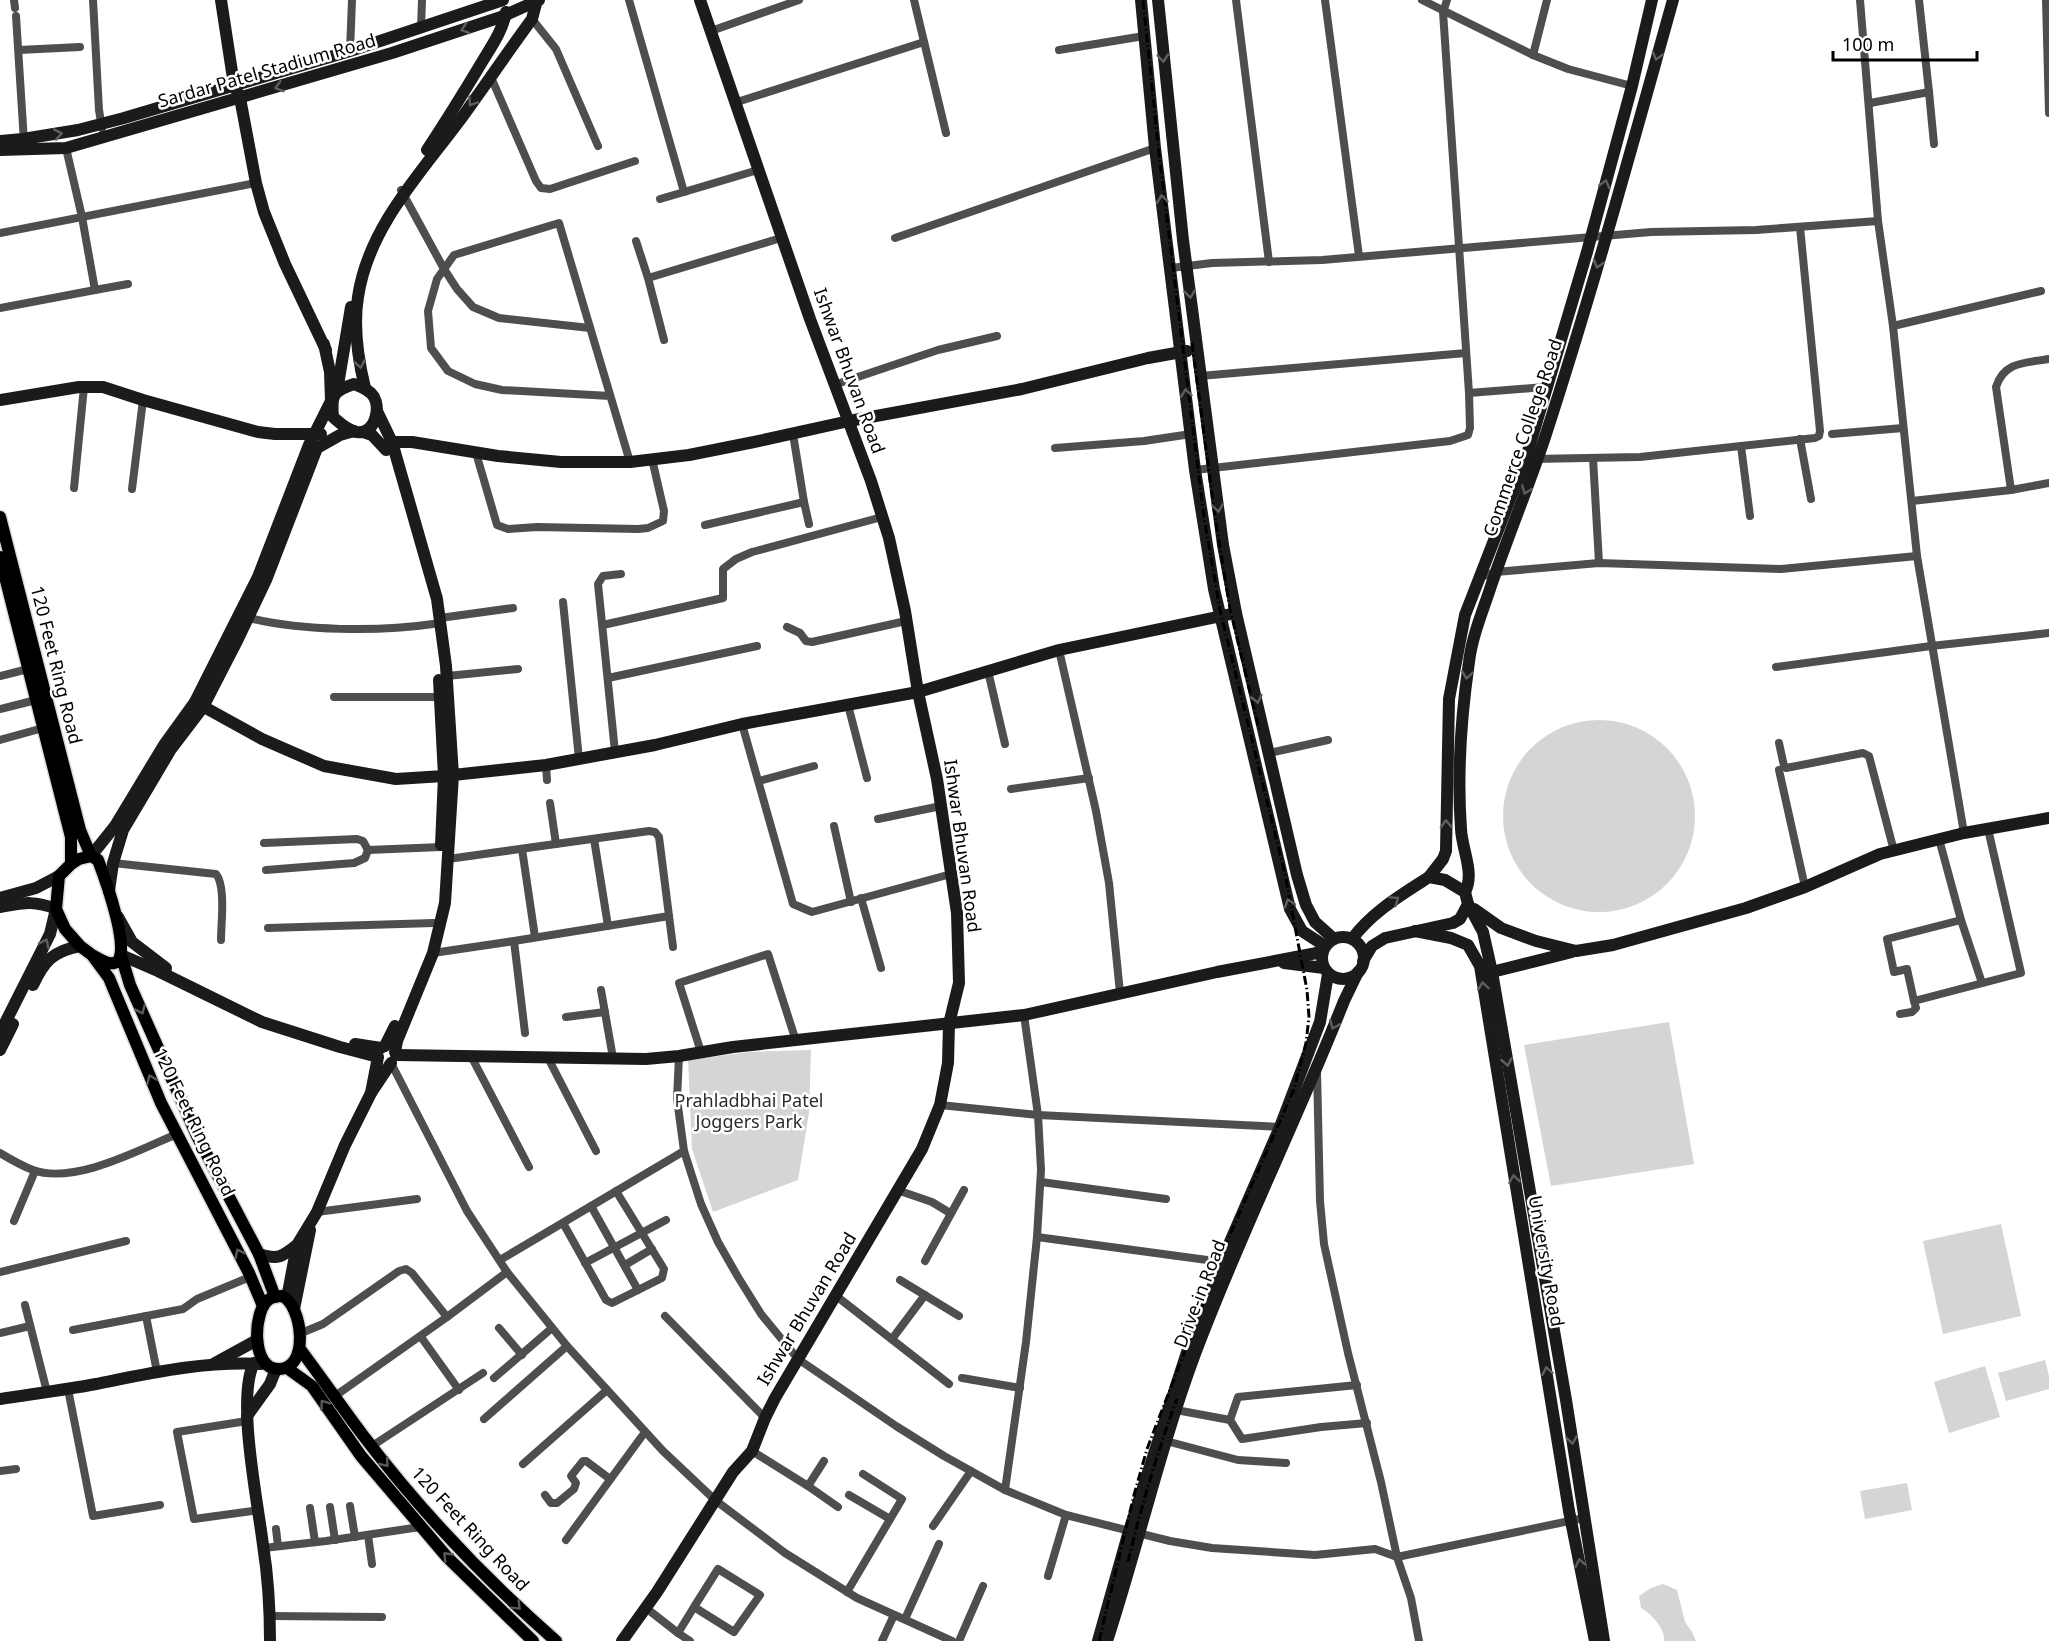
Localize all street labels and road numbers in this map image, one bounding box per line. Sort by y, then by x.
street label: Sardar Patel Stadium Road [155,27,378,113]
street label: Ishwar Bhuvan Road [809,285,891,457]
street label: Commerce College Road [1477,336,1567,540]
street label: 120 Feet Ring Road [26,583,88,746]
street label: Ishwar Bhuvan Road [939,758,987,934]
street label: 120 Feet Ring Road [149,1043,241,1200]
street label: University Road [1524,1193,1570,1328]
street label: Ishwar Bhuvan Road [751,1228,861,1389]
street label: Drive-in Road [1167,1236,1231,1351]
street label: 120 Feet Ring Road [407,1461,535,1596]

